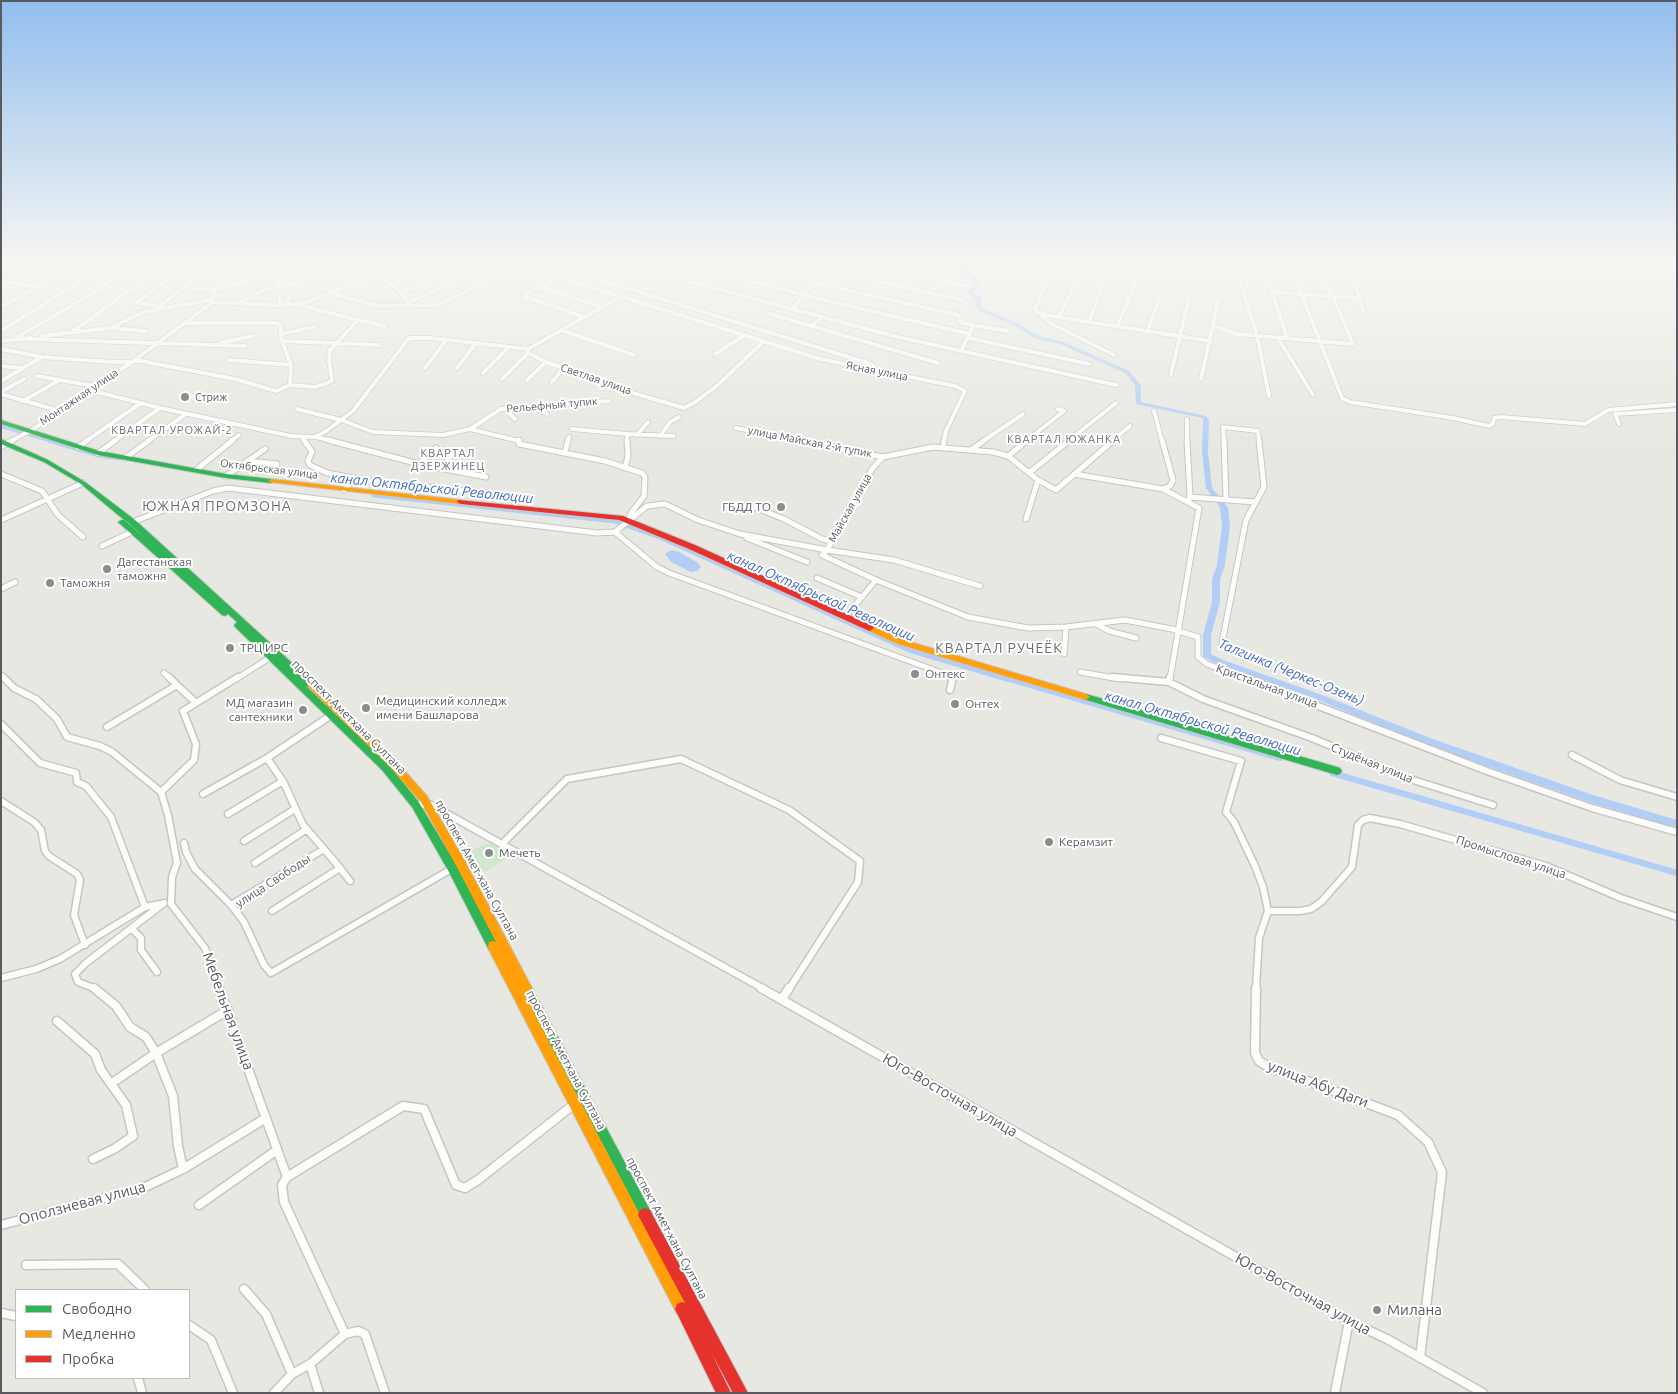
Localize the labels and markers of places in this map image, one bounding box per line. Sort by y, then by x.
place label: Стриж [195,390,228,404]
marker: Стриж [179,391,191,403]
place label: ГБДД ТО [722,500,771,514]
marker: ГБДД ТО [775,501,787,513]
place label: Дагестанская таможня [117,555,192,583]
marker: Дагестанская таможня [101,563,113,575]
place label: Таможня [60,576,110,590]
marker: Таможня [44,577,56,589]
place label: ТРЦ ИРС [240,641,288,655]
marker: ТРЦ ИРС [224,642,236,654]
place label: Онтекс [925,667,965,681]
marker: Онтекс [909,668,921,680]
place label: Медицинский колледж имени Башларова [376,694,507,722]
place label: МД магазин сантехники [226,696,293,724]
place label: Онтех [965,697,999,711]
marker: Онтех [949,698,961,710]
marker: Медицинский колледж имени Башларова [360,702,372,714]
marker: МД магазин сантехники [297,704,309,716]
place label: Керамзит [1059,835,1113,849]
marker: Керамзит [1043,836,1055,848]
place label: Мечеть [499,846,541,860]
marker: Мечеть [483,847,495,859]
place label: Милана [1387,1301,1442,1319]
marker: Милана [1371,1304,1383,1316]

